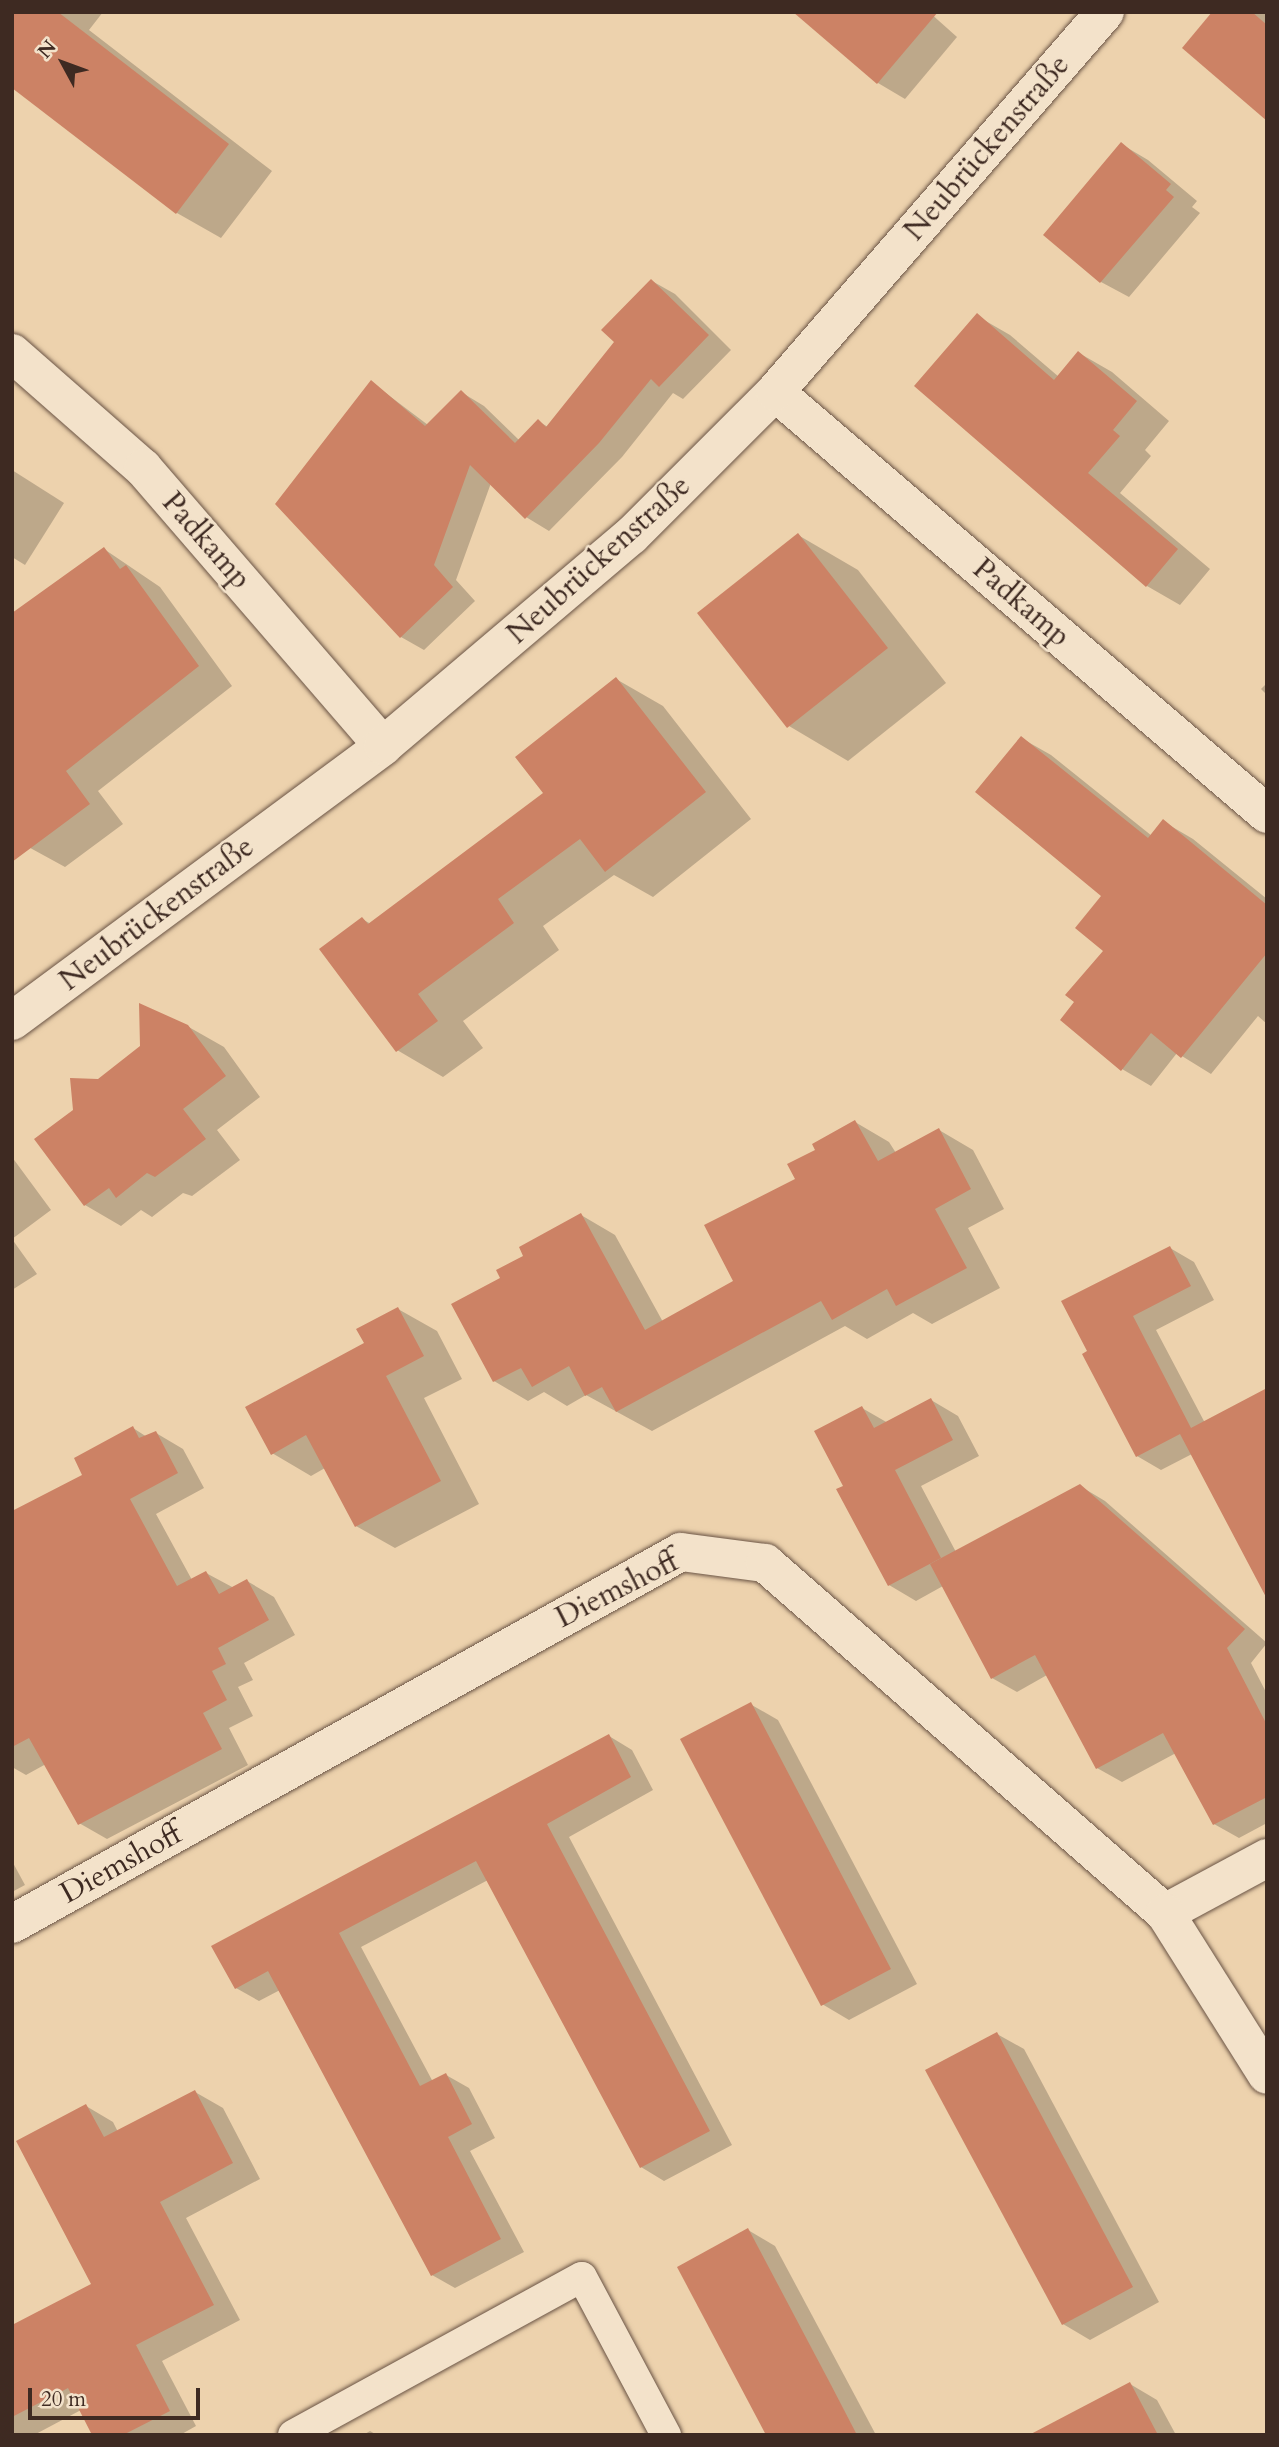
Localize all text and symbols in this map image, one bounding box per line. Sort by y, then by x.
north arrow [28,28,98,98]
text: N [32,34,62,64]
street label: Neubrückenstraße [896,48,1078,248]
street label: Neubrückenstraße [500,468,698,652]
street label: Padkamp [154,485,258,597]
street label: Padkamp [965,551,1077,655]
street label: Neubrückenstraße [53,829,261,999]
street label: Diemshoff [550,1544,684,1636]
street label: Diemshoff [54,1816,188,1912]
scale bar [32,2374,203,2418]
text: 20 m [41,2385,86,2414]

